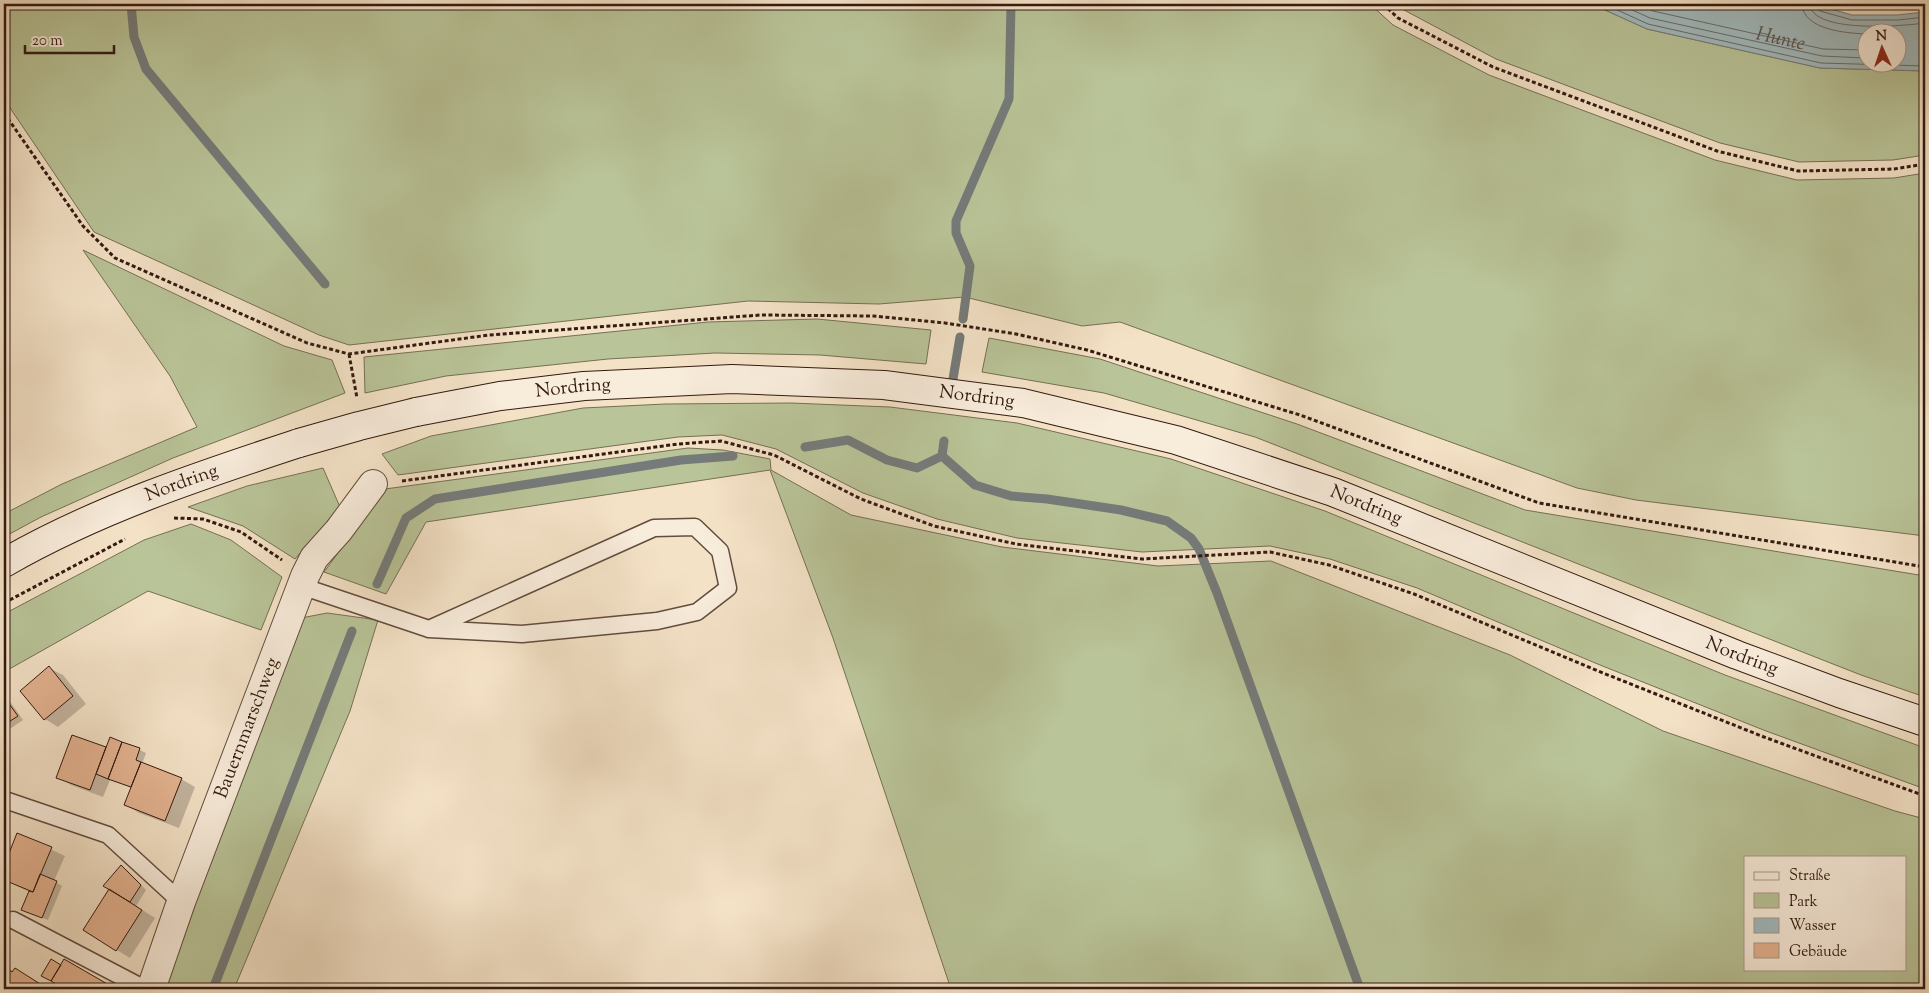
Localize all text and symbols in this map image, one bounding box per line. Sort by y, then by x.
water label: Hunte [1753,20,1808,59]
scale bar [25,22,114,54]
north arrow [1856,22,1906,72]
text: N [1875,27,1888,47]
text: 20 m [32,31,63,52]
street label: Nordring [534,371,611,405]
street label: Nordring [937,379,1016,415]
street label: Nordring [141,458,222,509]
street label: Nordring [1326,479,1406,532]
street label: Nordring [1701,630,1782,683]
street label: Bauernmarschweg [208,654,286,803]
legend [1744,856,1906,970]
text: Straße [1789,866,1831,887]
text: Park [1789,892,1818,913]
text: Wasser [1789,916,1836,937]
text: Gebäude [1789,942,1847,963]

